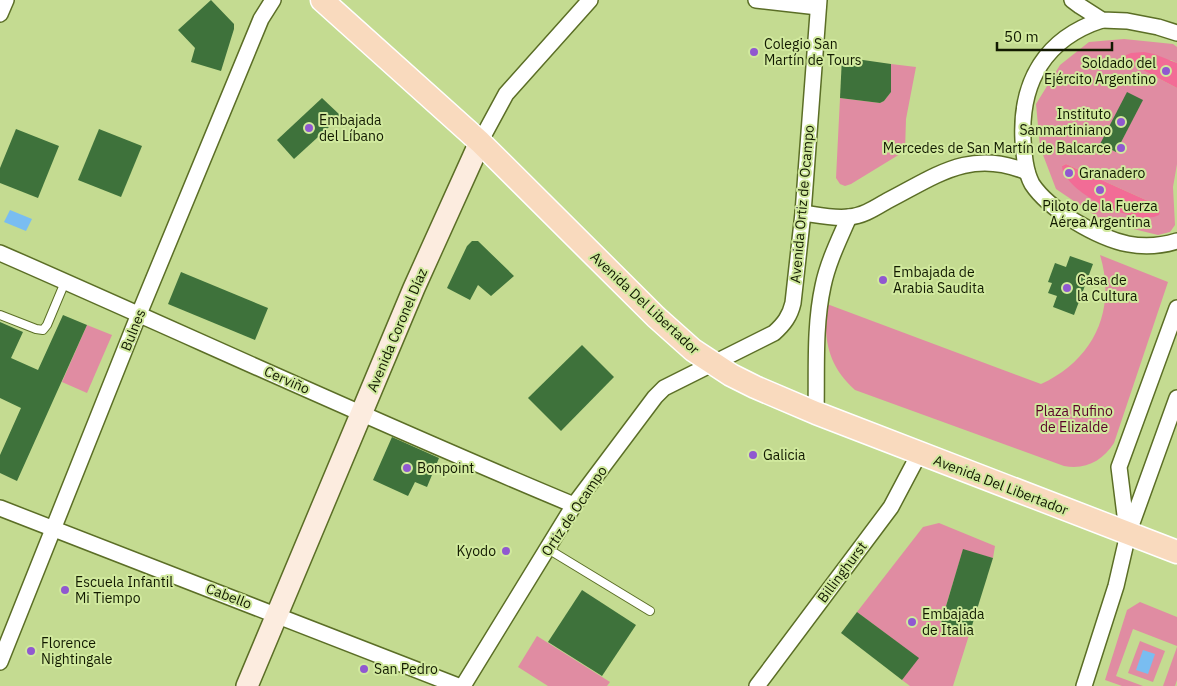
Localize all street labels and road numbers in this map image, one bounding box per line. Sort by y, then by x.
street label: Avenida Ortiz de Ocampo [786,124,818,284]
street label: Avenida Del Libertador [587,248,703,358]
street label: Avenida Coronel Díaz [363,265,431,395]
street label: Bulnes [117,306,150,353]
street label: Cerviño [261,362,313,398]
street label: Avenida Del Libertador [931,451,1071,519]
street label: Ortiz de Ocampo [537,462,611,560]
street label: Billinghurst [813,538,871,606]
street label: Cabello [204,579,254,613]

